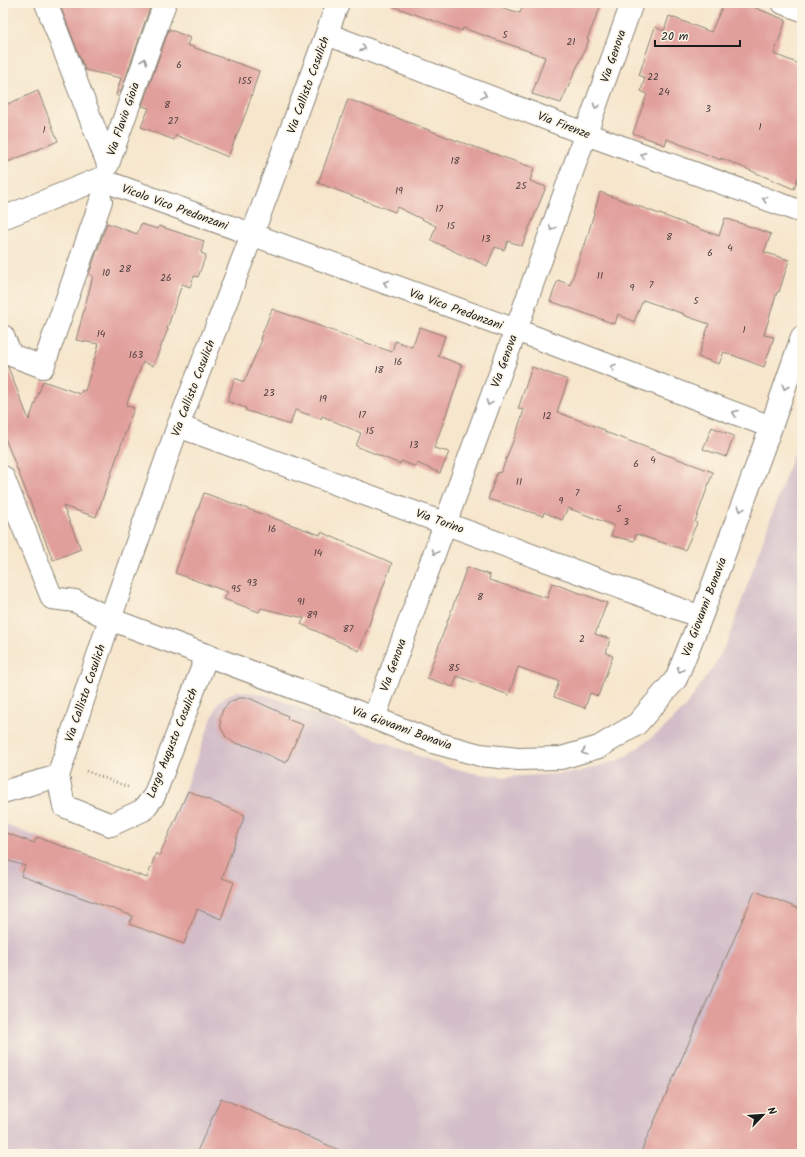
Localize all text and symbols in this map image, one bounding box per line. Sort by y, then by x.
scale bar [655,22,740,48]
house number: 5 [502,27,508,43]
street label: Via Genova [596,27,632,85]
text: 20 m [661,27,689,46]
street label: Via Callisto Cosulich [282,34,335,136]
house number: 21 [567,34,575,50]
one-way arrow [360,44,367,52]
one-way arrow [139,57,148,64]
house number: 6 [176,57,182,73]
house number: 22 [647,69,659,85]
house number: 155 [238,73,253,89]
street label: Via Flavio Gioia [102,79,145,159]
house number: 24 [658,84,670,100]
one-way arrow [481,90,488,98]
house number: 8 [164,97,171,113]
house number: 3 [705,101,711,117]
one-way arrow [592,102,600,109]
street label: Via Firenze [535,107,594,144]
house number: 27 [168,113,179,129]
house number: 1 [758,119,762,135]
house number: 1 [42,122,46,138]
one-way arrow [640,151,647,159]
house number: 18 [450,153,461,169]
house number: 25 [515,178,527,194]
street label: Vicolo Vico Predonzani [119,179,232,236]
house number: 19 [395,183,403,199]
one-way arrow [762,196,769,204]
house number: 17 [435,201,443,217]
house number: 15 [447,218,456,234]
one-way arrow [548,225,557,232]
house number: 8 [666,229,673,245]
house number: 13 [482,231,491,247]
house number: 4 [727,240,733,256]
house number: 6 [707,245,713,261]
house number: 28 [119,261,132,277]
house number: 10 [102,265,110,281]
house number: 11 [597,268,603,284]
house number: 26 [160,270,172,286]
house number: 7 [649,277,654,293]
one-way arrow [382,280,389,288]
house number: 9 [630,280,635,296]
street label: Via Vico Predonzani [406,284,506,336]
house number: 5 [693,293,699,309]
house number: 1 [742,322,746,338]
house number: 14 [97,326,106,342]
street label: Via Genova [486,332,523,390]
street label: Via Callisto Cosulich [166,337,221,439]
house number: 163 [129,347,143,363]
house number: 16 [394,354,402,370]
house number: 18 [374,362,385,378]
one-way arrow [609,364,616,372]
one-way arrow [781,383,789,390]
house number: 23 [263,385,275,401]
house number: 19 [319,391,327,407]
one-way arrow [485,400,493,407]
house number: 17 [358,407,366,423]
house number: 12 [543,408,552,424]
one-way arrow [731,409,738,417]
house number: 15 [366,423,375,439]
house number: 13 [410,437,419,453]
house number: 4 [650,452,656,468]
house number: 6 [633,456,639,472]
house number: 11 [516,474,522,490]
house number: 7 [575,485,580,501]
house number: 9 [559,493,564,509]
house number: 5 [616,501,622,517]
street label: Via Torino [413,504,467,539]
one-way arrow [737,506,745,513]
house number: 3 [623,514,629,530]
house number: 16 [268,521,276,537]
house number: 14 [314,545,323,561]
one-way arrow [431,548,439,555]
street label: Via Giovanni Bonavia [677,554,732,660]
house number: 93 [247,575,258,591]
house number: 95 [231,581,242,597]
house number: 8 [477,589,484,605]
house number: 91 [297,594,305,610]
house number: 89 [307,607,318,623]
house number: 87 [343,621,354,637]
house number: 2 [579,631,585,647]
street label: Via Genova [375,636,412,694]
street label: Via Callisto Cosulich [60,642,111,745]
house number: 85 [448,660,460,676]
one-way arrow [676,667,684,674]
street label: Largo Augusto Cosulich [142,685,203,801]
street label: Via Giovanni Bonavia [349,702,455,755]
one-way arrow [580,747,587,755]
north arrow [743,1095,783,1135]
text: N [762,1104,781,1118]

